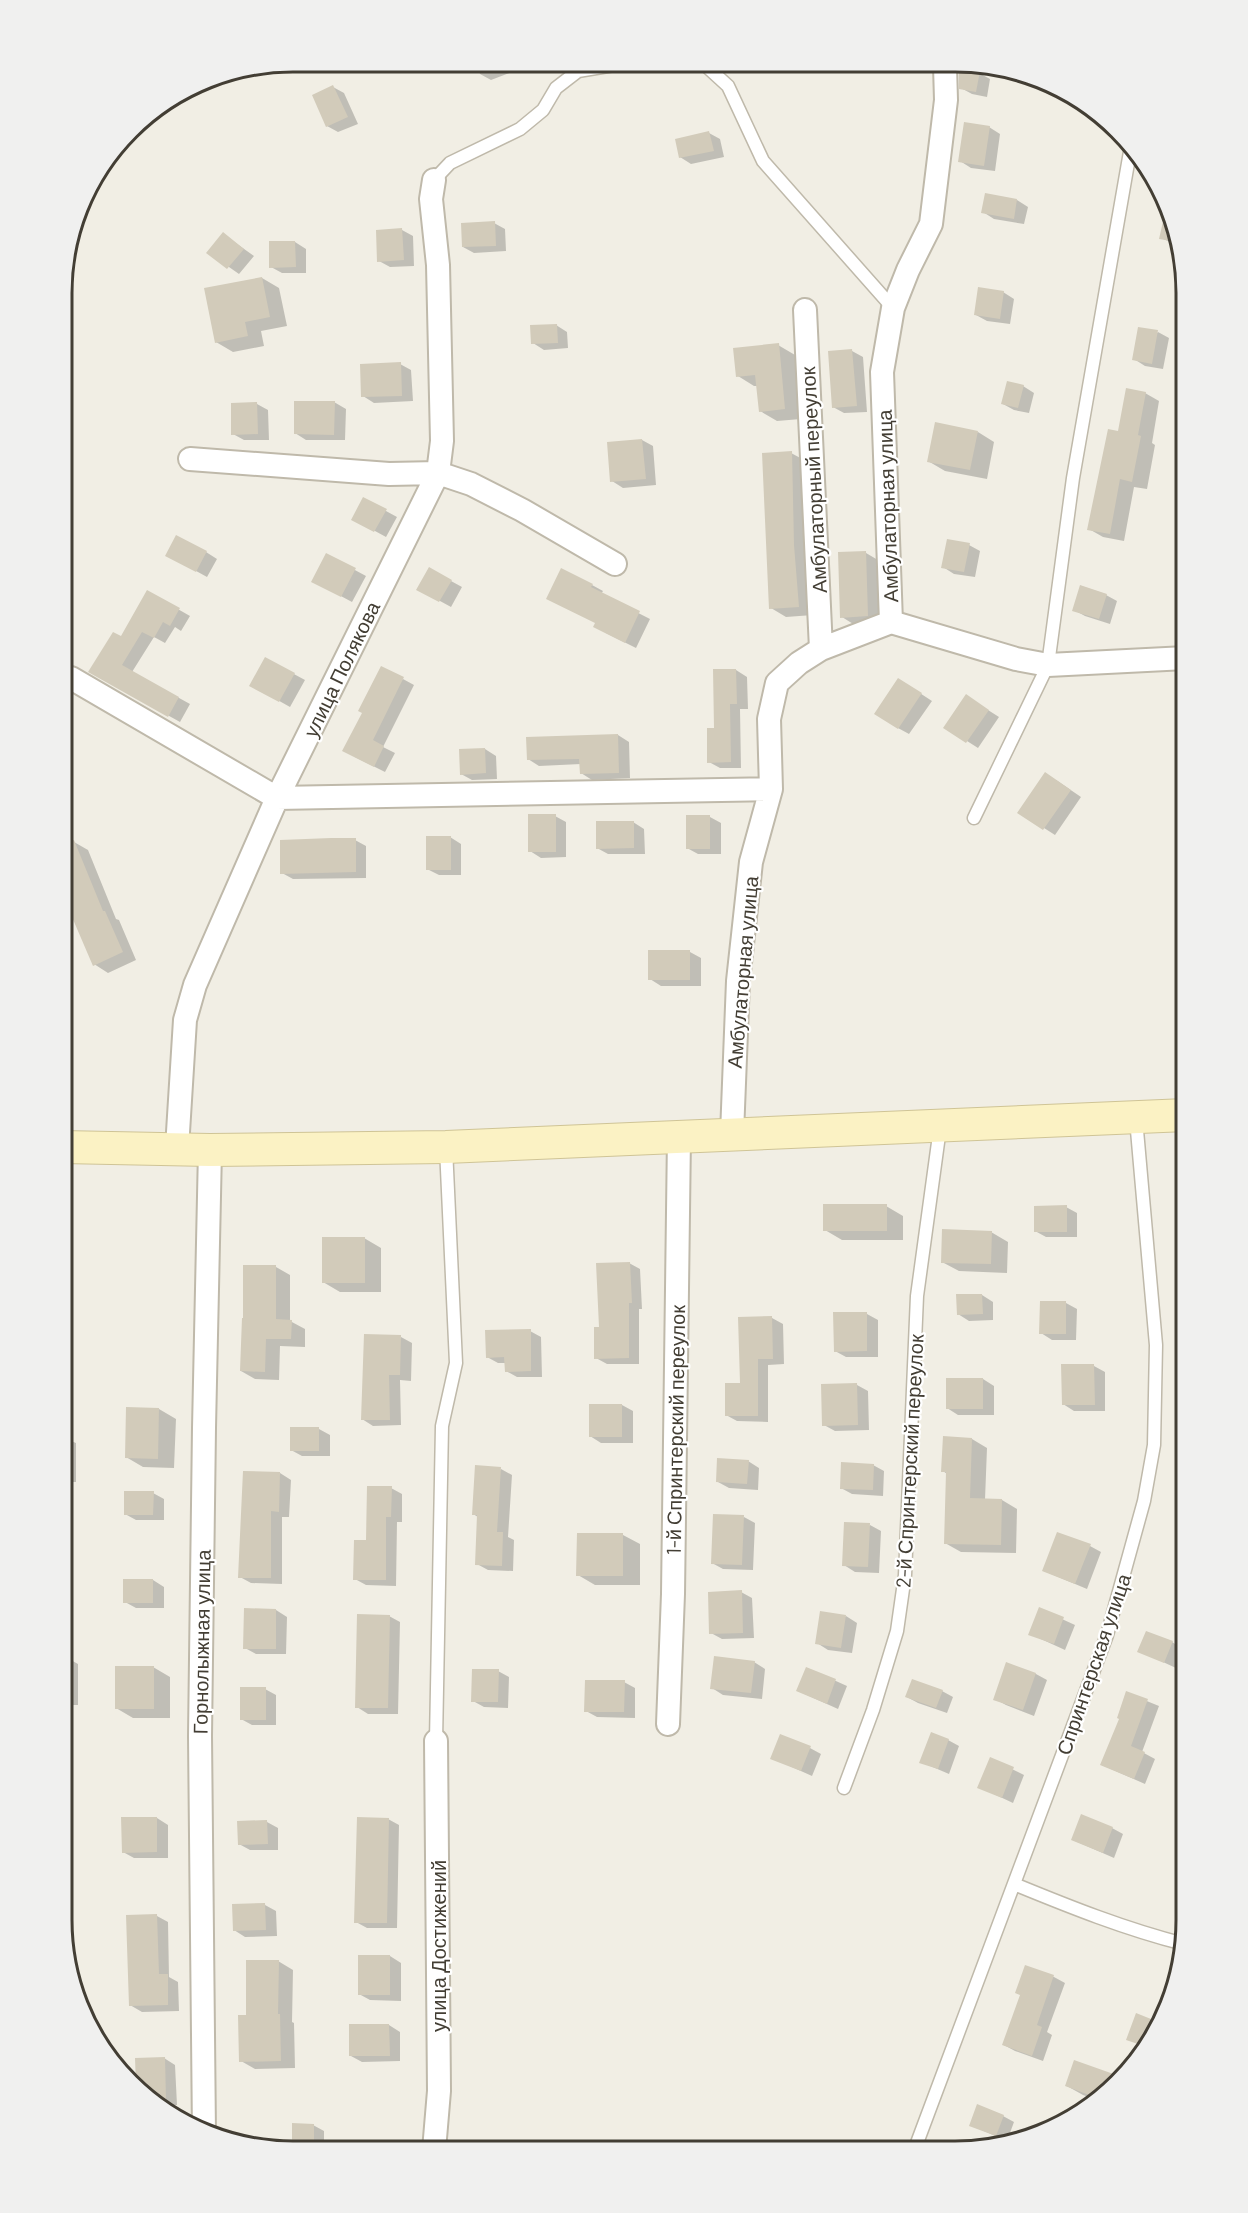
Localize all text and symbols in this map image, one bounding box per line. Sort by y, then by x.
street label: Амбулаторный переулок [795,366,831,594]
street label: Амбулаторная улица [872,408,902,603]
street label: улица Полякова [298,596,385,741]
street label: Амбулаторная улица [722,874,762,1069]
street label: 1-й Спринтерский переулок [661,1304,689,1555]
street label: 2-й Спринтерский переулок [890,1333,928,1588]
street label: Горнолыжная улица [187,1548,215,1735]
street label: Спринтерская улица [1051,1569,1136,1758]
street label: улица Достижений [426,1860,450,2032]

